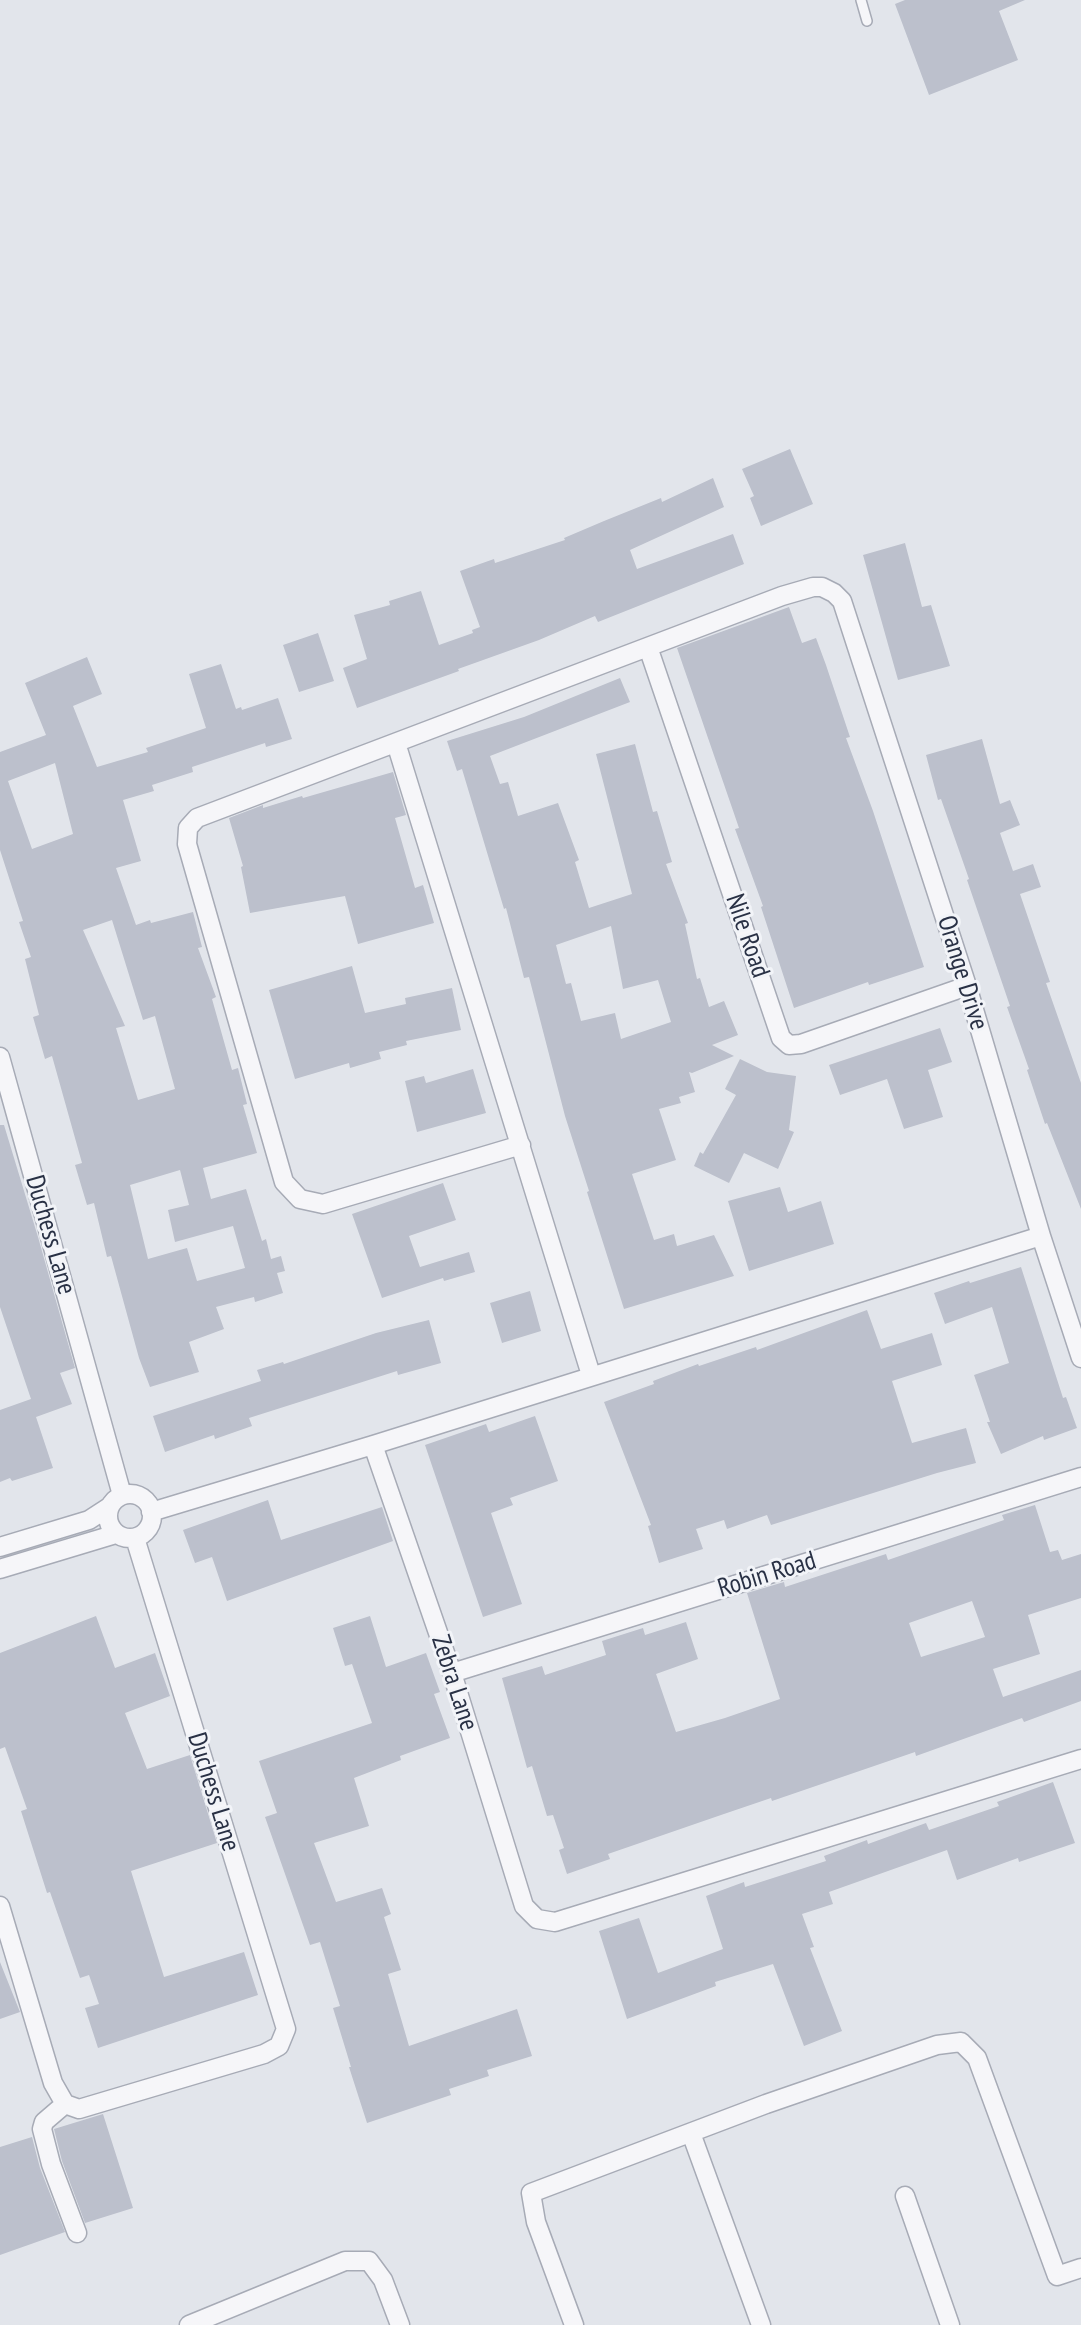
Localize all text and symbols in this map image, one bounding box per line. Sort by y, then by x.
street label: Nile Road [718,890,776,982]
street label: Orange Drive [930,912,994,1034]
street label: Duchess Lane [18,1172,82,1298]
street label: Robin Road [714,1545,820,1605]
street label: Zebra Lane [424,1631,484,1735]
street label: Duchess Lane [180,1729,246,1855]

